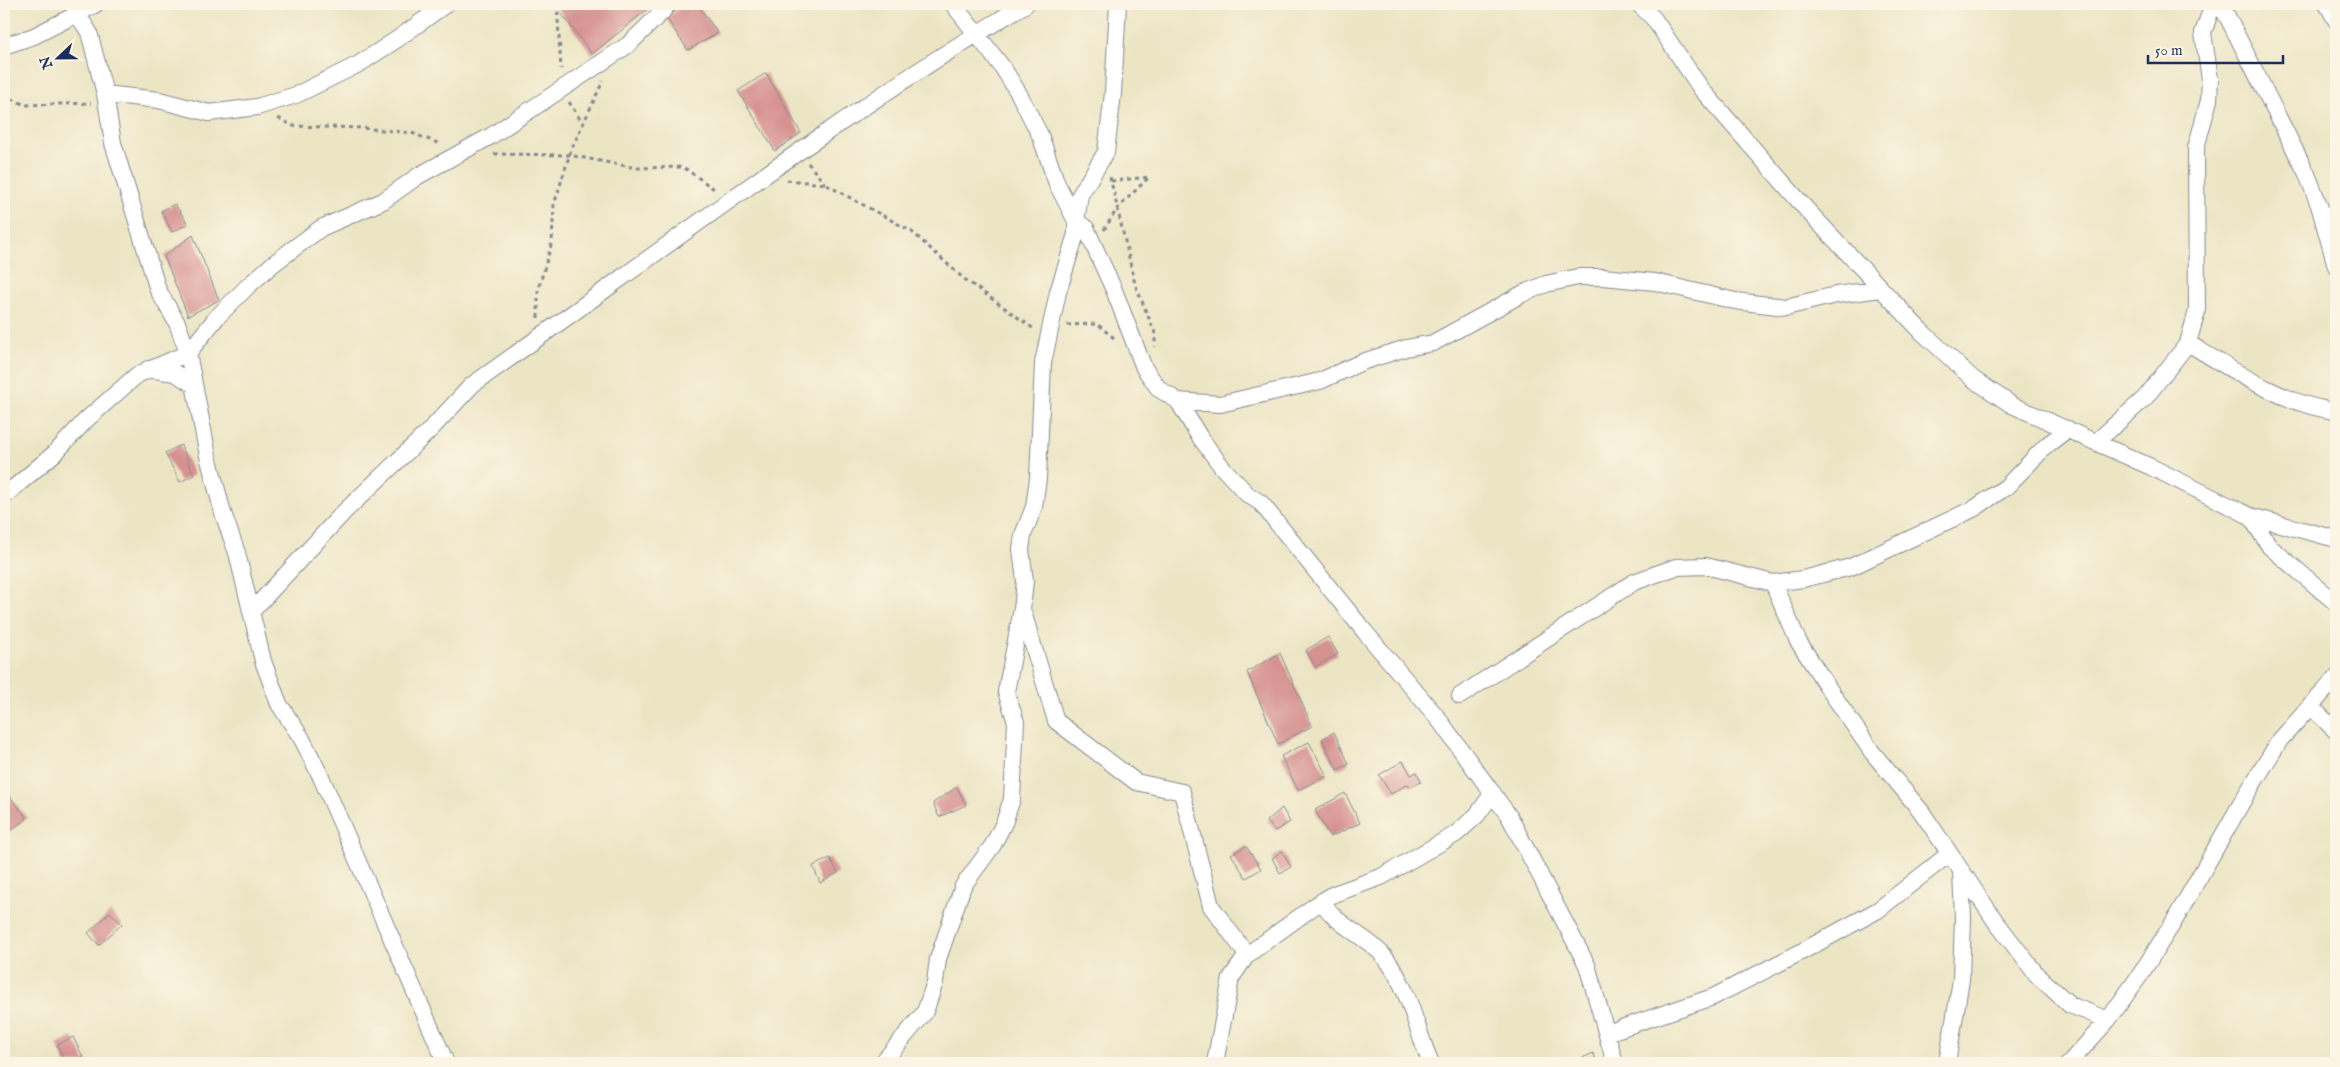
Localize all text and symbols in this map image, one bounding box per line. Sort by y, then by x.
north arrow [32,32,82,82]
scale bar [2148,32,2282,64]
text: 50 m [2155,41,2183,60]
text: N [36,54,58,72]

